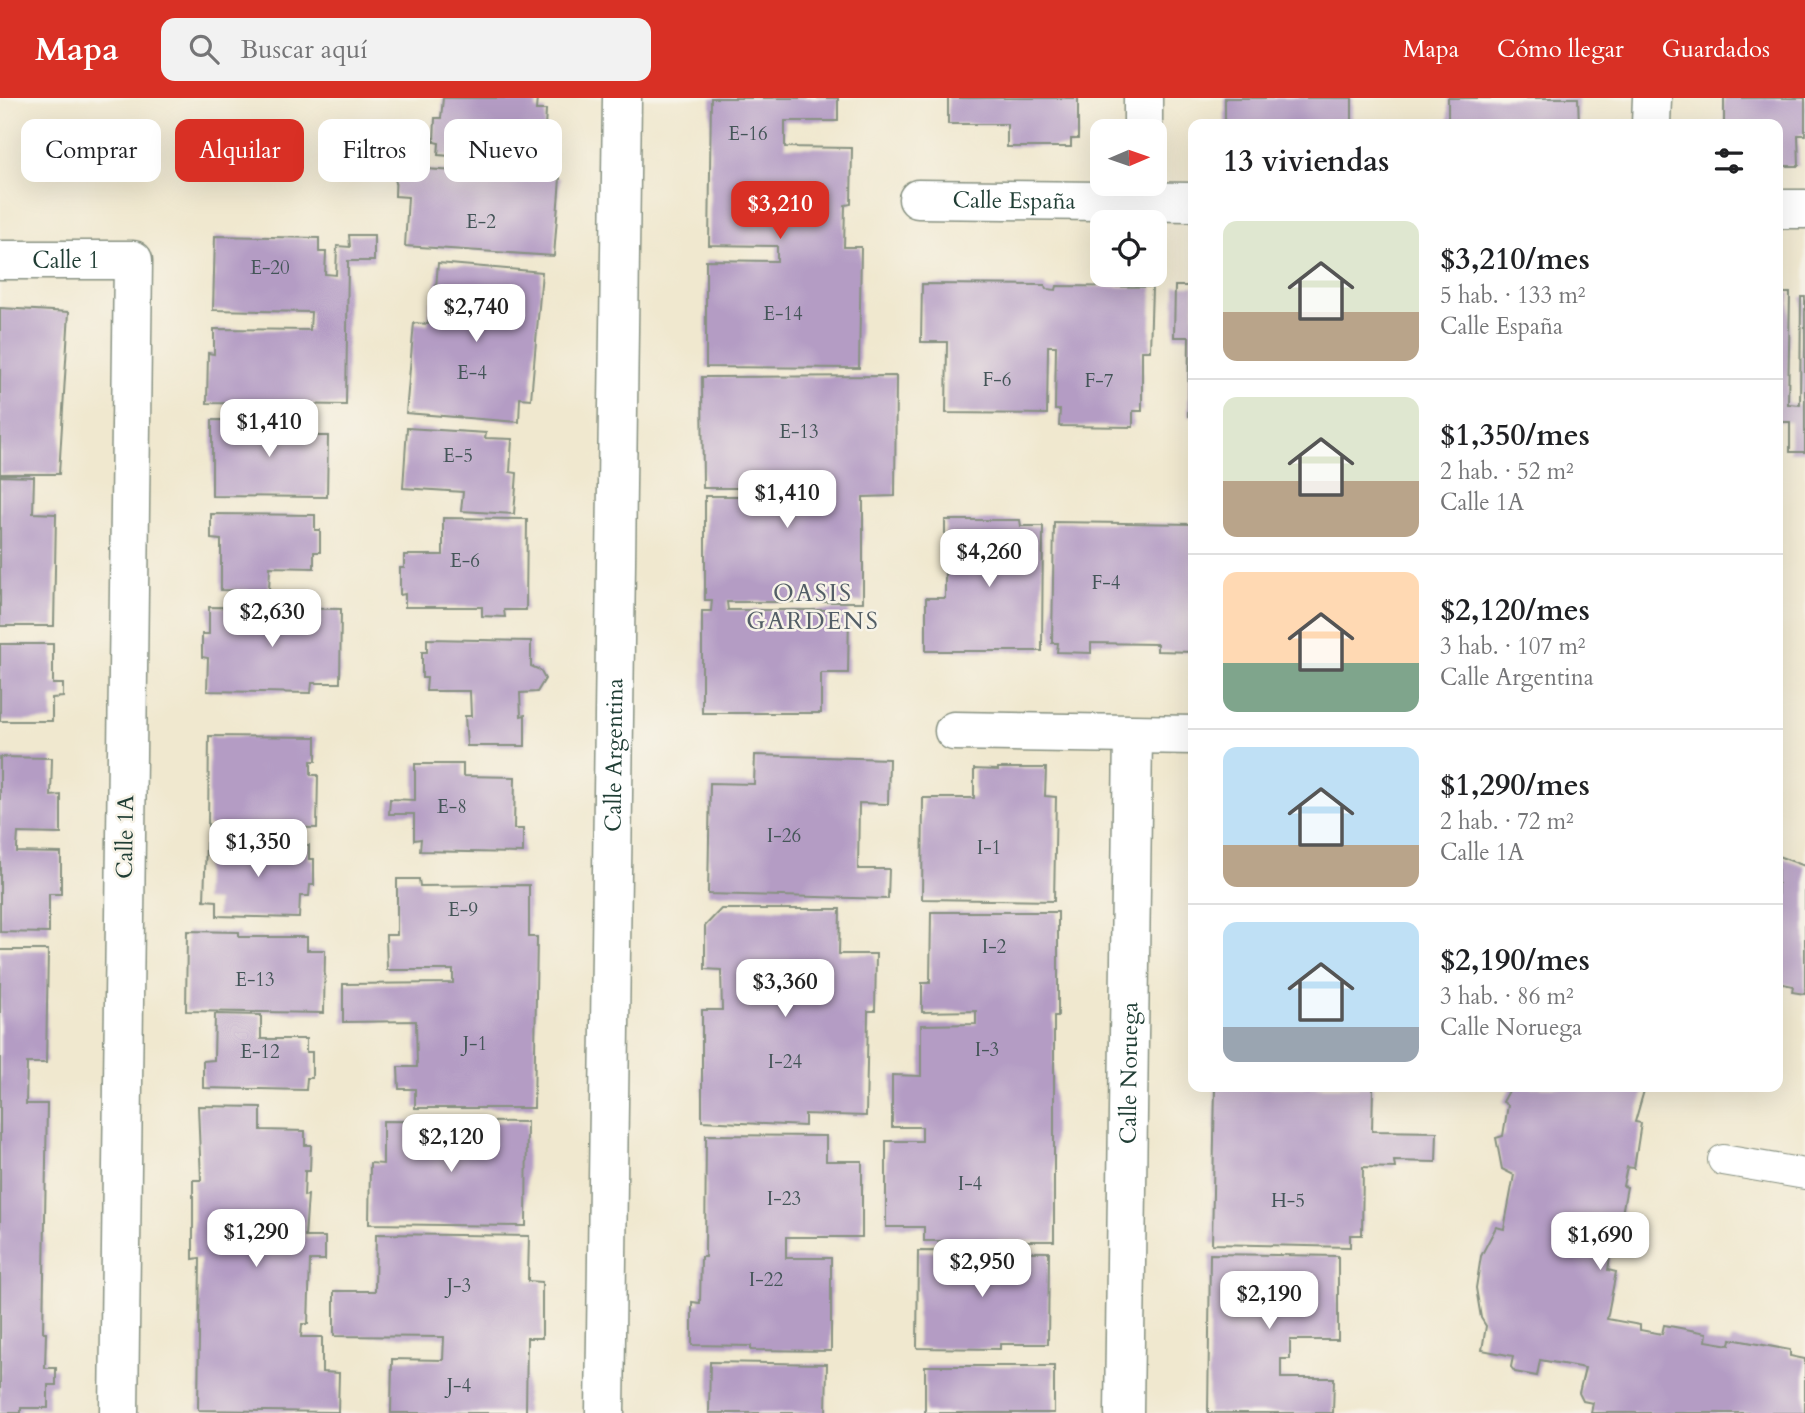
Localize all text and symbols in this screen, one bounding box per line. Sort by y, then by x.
search box [161,18,651,81]
text: Mapa [35,27,119,72]
icon: search [185,30,223,68]
text: Buscar aquí [241,32,368,67]
text: Mapa [1403,33,1459,66]
text: Cómo llegar [1497,33,1624,66]
text: Guardados [1662,33,1770,66]
chip: Comprar [21,119,161,182]
chip: Alquilar [175,119,304,182]
chip: Filtros [318,119,430,182]
chip: Nuevo [444,119,562,182]
north arrow [1090,119,1167,196]
map controls [1090,119,1167,287]
house number: E-16 [728,121,768,147]
text: 13 viviendas [1223,141,1389,182]
icon: filters [1710,142,1748,180]
pin: $3,210 [723,181,837,241]
street label: Calle España [952,184,1076,216]
text: $3,210 [747,188,813,219]
house number: E-2 [466,209,496,235]
button: locate [1090,210,1167,287]
text: $3,210/mes [1440,239,1590,280]
street label: Calle 1 [32,245,100,276]
icon: home [1279,249,1363,333]
house number: E-20 [250,255,290,281]
text: 5 hab. · 133 m² [1440,280,1586,311]
pin: $2,740 [419,285,533,344]
text: $2,740 [443,291,509,322]
house number: E-14 [763,301,803,327]
text: Calle España [1440,311,1563,342]
house number: E-4 [457,360,487,386]
house number: F-6 [982,367,1012,393]
house number: F-7 [1084,368,1114,394]
pin: $1,410 [212,400,326,459]
text: $1,410 [236,406,302,437]
text: $1,350/mes [1440,415,1590,456]
house number: E-13 [779,419,819,445]
icon: home [1279,425,1363,509]
house number: E-5 [443,443,473,469]
text: 2 hab. · 52 m² [1440,456,1574,487]
pin: $1,410 [730,470,844,530]
text: $1,410 [754,477,820,508]
text: Calle 1A [1440,487,1524,518]
pin: $4,260 [932,530,1046,589]
text: $4,260 [956,536,1022,567]
house number: E-6 [450,548,480,574]
house number: F-4 [1091,570,1121,596]
district label: OASIS GARDENS [746,577,880,638]
pin: $2,630 [215,589,329,649]
text: $2,120/mes [1440,590,1590,631]
text: $2,630 [239,596,305,627]
icon: home [1279,600,1363,684]
text: 3 hab. · 107 m² [1440,631,1586,662]
text: Calle Argentina [1440,662,1594,693]
street label: Calle Argentina [597,678,630,832]
text: $1,290/mes [1440,765,1590,806]
icon: home [1279,775,1363,859]
street label: Calle 1A [109,794,141,879]
house number: E-8 [437,794,467,820]
text: 2 hab. · 72 m² [1440,806,1574,837]
pin: $1,350 [201,820,315,879]
house number: I-26 [767,823,801,849]
text: $1,350 [225,826,291,857]
house number: I-1 [977,835,1001,861]
text: Calle 1A [1440,837,1524,868]
house number: E-9 [448,897,478,923]
house number: I-2 [982,934,1007,960]
text: $2,190/mes [1440,940,1590,981]
icon: home [1279,950,1363,1034]
pin: $3,360 [728,960,842,1019]
text: $3,360 [752,966,818,997]
house number: E-13 [235,967,275,993]
text: 3 hab. · 86 m² [1440,981,1574,1012]
street label: Calle Noruega [1112,1002,1145,1144]
text: Calle Noruega [1440,1012,1582,1043]
house number: J-1 [460,1031,487,1057]
house number: I-3 [975,1037,999,1063]
house number: E-12 [240,1039,280,1065]
house number: I-24 [768,1049,802,1075]
pin: $2,120 [394,1114,508,1174]
text: $2,120 [418,1121,484,1152]
house number: I-4 [958,1171,983,1197]
house number: I-23 [767,1186,801,1212]
house number: H-5 [1271,1188,1305,1214]
pin: $1,290 [199,1210,313,1269]
pin: $1,690 [1543,1212,1657,1272]
text: $1,290 [223,1216,289,1247]
text: $1,690 [1567,1219,1633,1250]
pin: $2,950 [925,1240,1039,1299]
text: $2,950 [949,1246,1015,1277]
house number: I-22 [749,1267,783,1293]
pin: $2,190 [1212,1272,1326,1331]
house number: J-3 [444,1273,471,1299]
text: $2,190 [1236,1278,1302,1309]
house number: J-4 [444,1373,472,1399]

